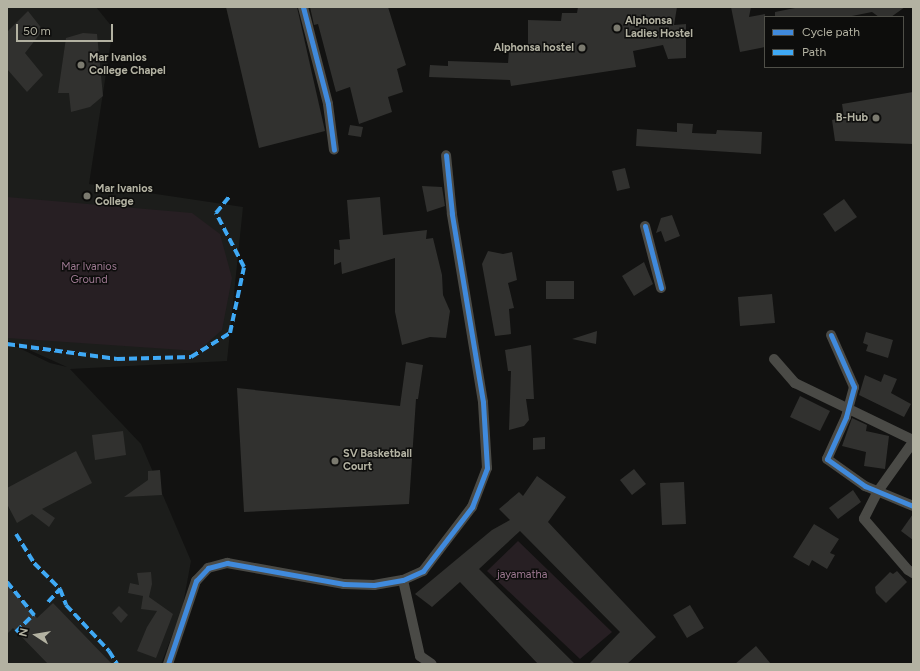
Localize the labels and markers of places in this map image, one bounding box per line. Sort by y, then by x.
place label: Alphonsa Ladies Hostel [625,15,693,41]
marker: Alphonsa Ladies Hostel [612,23,622,33]
place label: Alphonsa hostel [493,41,574,55]
marker: Alphonsa hostel [577,43,587,53]
place label: Mar Ivanios College Chapel [89,52,166,78]
marker: Mar Ivanios College Chapel [76,60,86,70]
place label: B-Hub [836,111,868,125]
marker: B-Hub [871,113,881,123]
place label: Mar Ivanios College [95,183,153,209]
marker: Mar Ivanios College [82,191,92,201]
place label: SV Basketball Court [343,448,412,474]
marker: SV Basketball Court [330,456,340,466]

